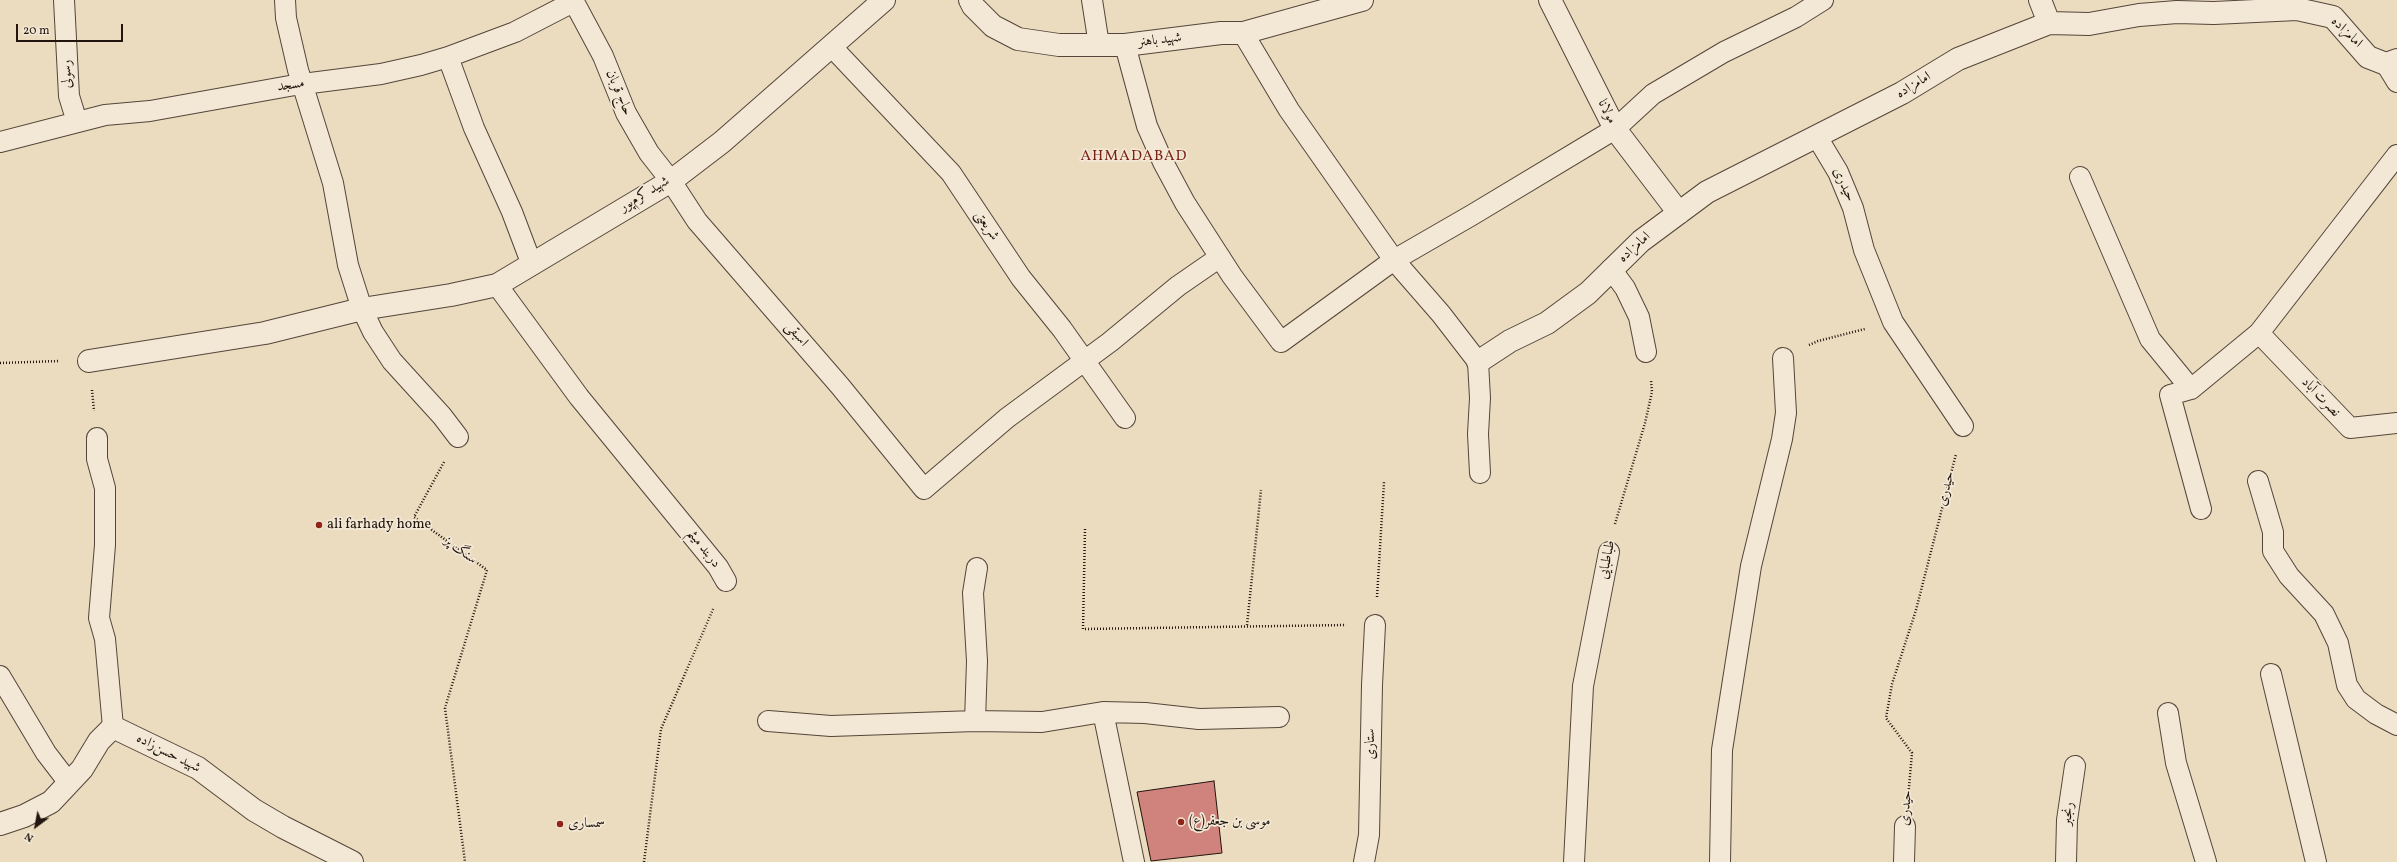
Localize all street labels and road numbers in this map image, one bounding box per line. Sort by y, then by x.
street label: امامزاده [2327,14,2365,52]
street label: شهید باهنر [1137,30,1183,52]
street label: رسولی [59,60,77,88]
street label: حاج قربان [601,68,635,118]
street label: امامزاده [1894,69,1934,103]
street label: مسجد [276,76,306,96]
street label: مولانا [1593,97,1619,127]
street label: حیدری [1828,165,1858,205]
street label: شهید کرم‌پور [617,174,673,216]
street label: شریعتی [970,208,1002,244]
street label: امامزاده [1615,229,1655,267]
street label: اسبقی [781,319,811,351]
street label: نصرت آباد [2297,375,2343,421]
street label: حیدری [1935,470,1959,508]
street label: دربند میثم [683,526,723,572]
street label: سنگ پز [440,533,480,569]
street label: طباطبایی [1596,539,1620,581]
street label: ستاری [1363,729,1379,759]
street label: شهید حسن‌زاده [133,731,203,777]
street label: حیدری [1897,790,1917,826]
street label: رنجبر [2059,801,2079,827]

